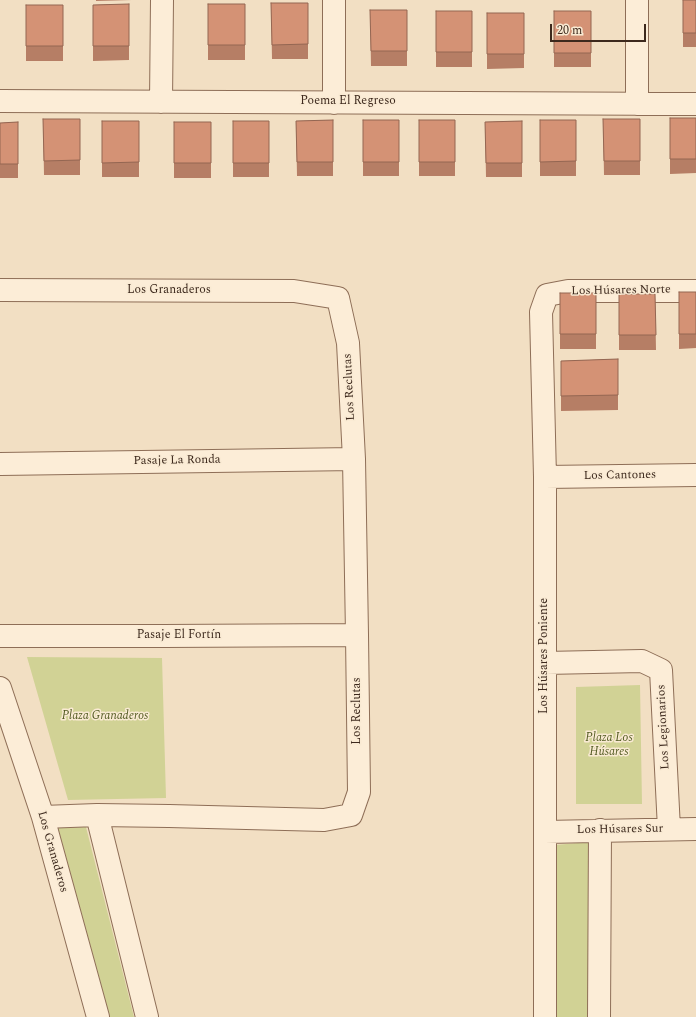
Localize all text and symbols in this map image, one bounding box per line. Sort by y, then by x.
scale bar [552,16,648,42]
text: 20 m [557,21,582,40]
street label: Poema El Regreso [300,95,396,109]
street label: Los Húsares Norte [571,283,671,299]
street label: Los Granaderos [127,284,211,298]
street label: Los Reclutas [341,353,359,421]
street label: Pasaje La Ronda [133,453,221,469]
street label: Los Cantones [584,468,656,484]
street label: Los Húsares Poniente [538,598,552,714]
street label: Pasaje El Fortín [137,629,221,643]
street label: Los Reclutas [351,677,365,745]
street label: Los Legionarios [655,684,673,770]
park label: Plaza Granaderos [62,710,148,724]
park label: Plaza Los Húsares [585,732,633,760]
street label: Los Granaderos [34,810,70,894]
street label: Los Húsares Sur [577,822,663,838]

